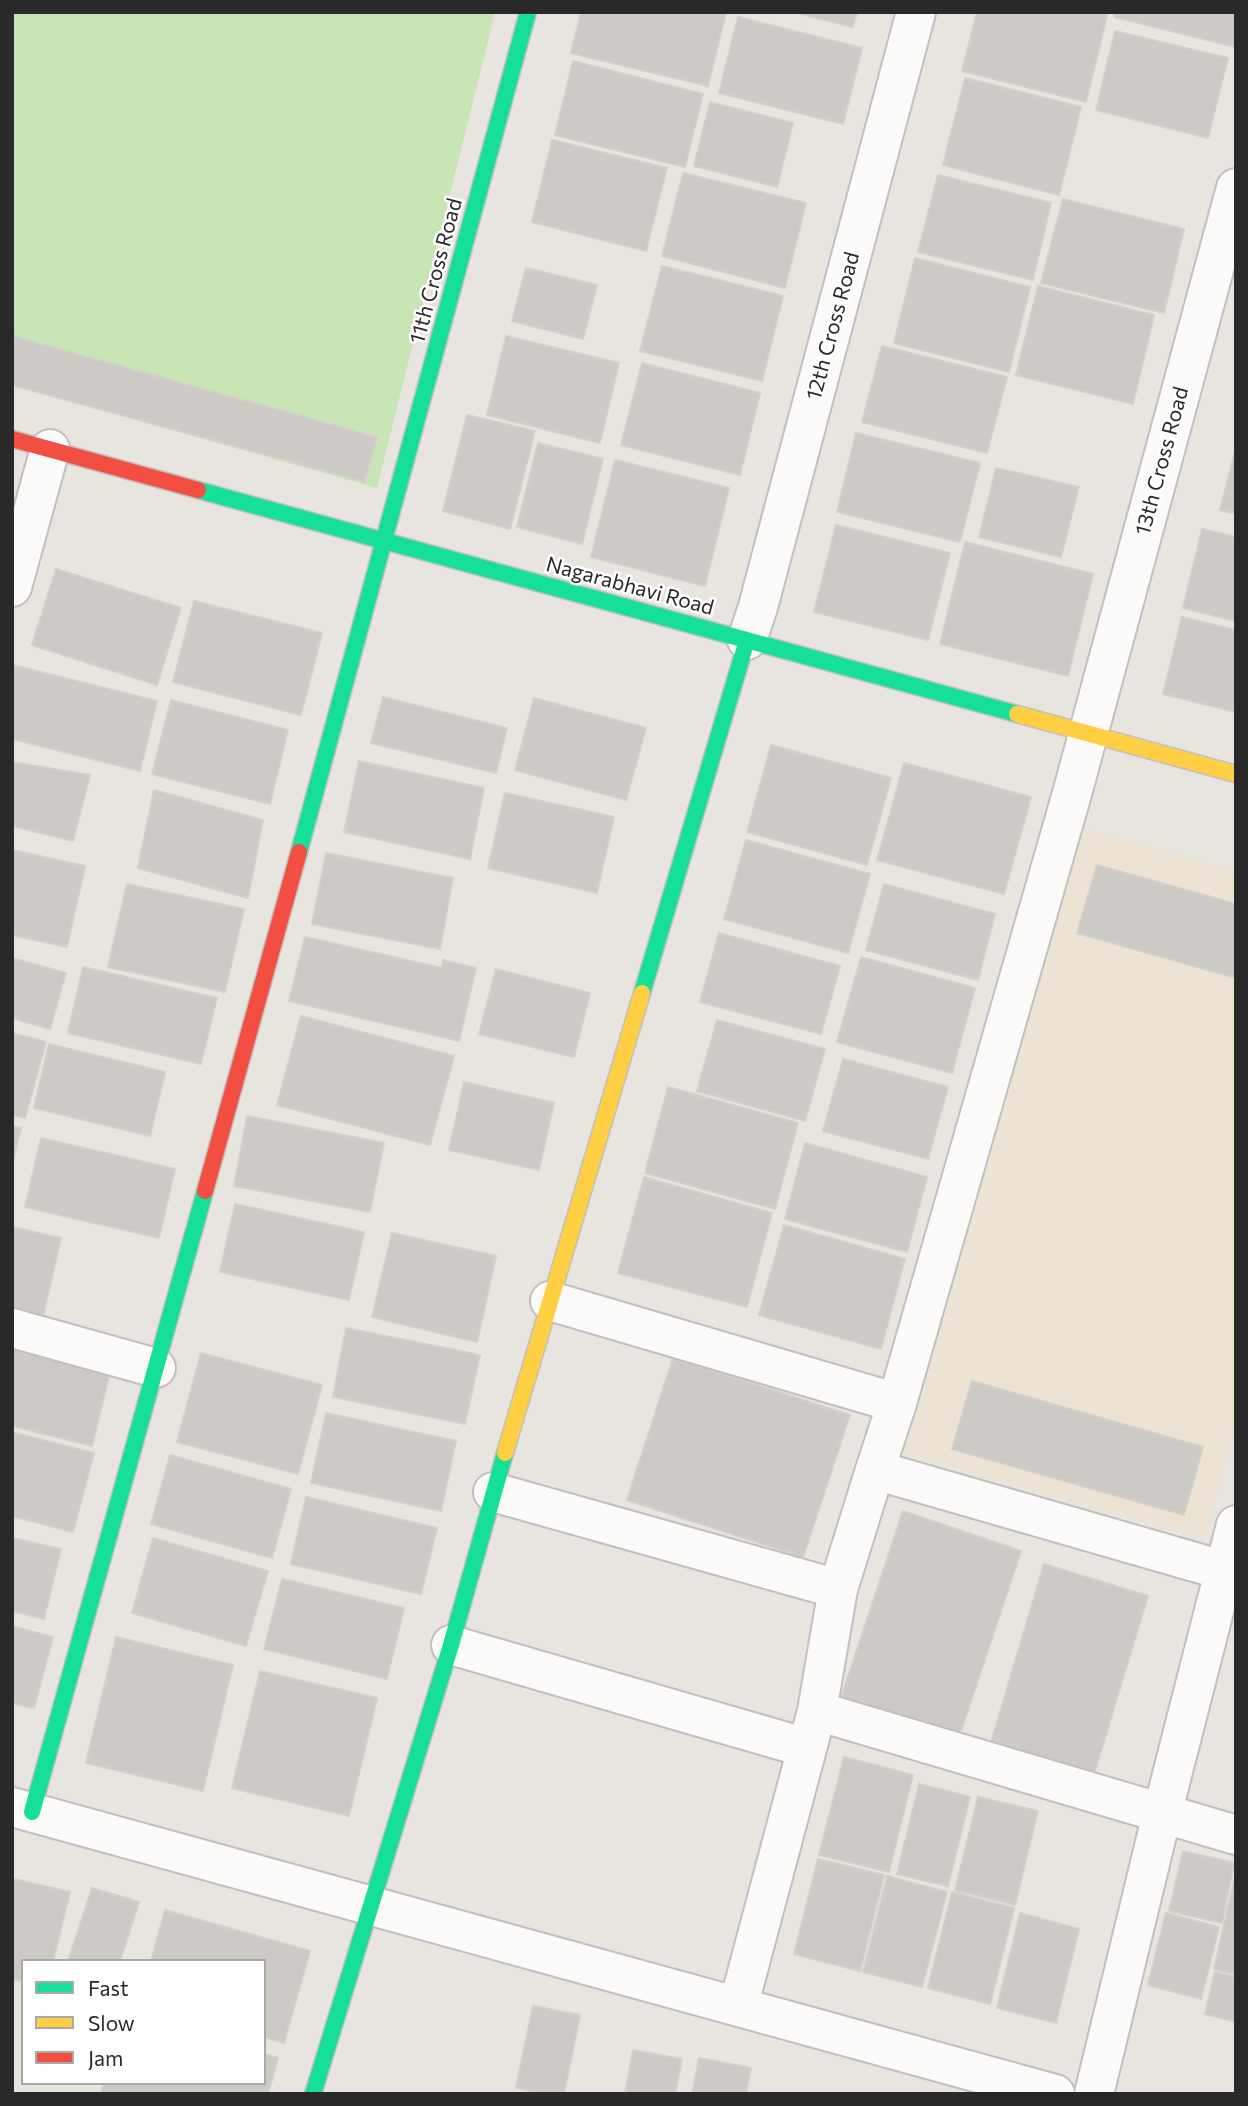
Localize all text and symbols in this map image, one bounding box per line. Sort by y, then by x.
street label: 11th Cross Road [404,196,468,346]
street label: 12th Cross Road [801,249,865,403]
street label: 13th Cross Road [1130,384,1194,538]
street label: Nagarabhavi Road [543,551,717,621]
legend [21,1959,266,2085]
text: Fast [88,1975,129,2000]
text: Slow [88,2010,135,2035]
text: Jam [88,2045,123,2070]

